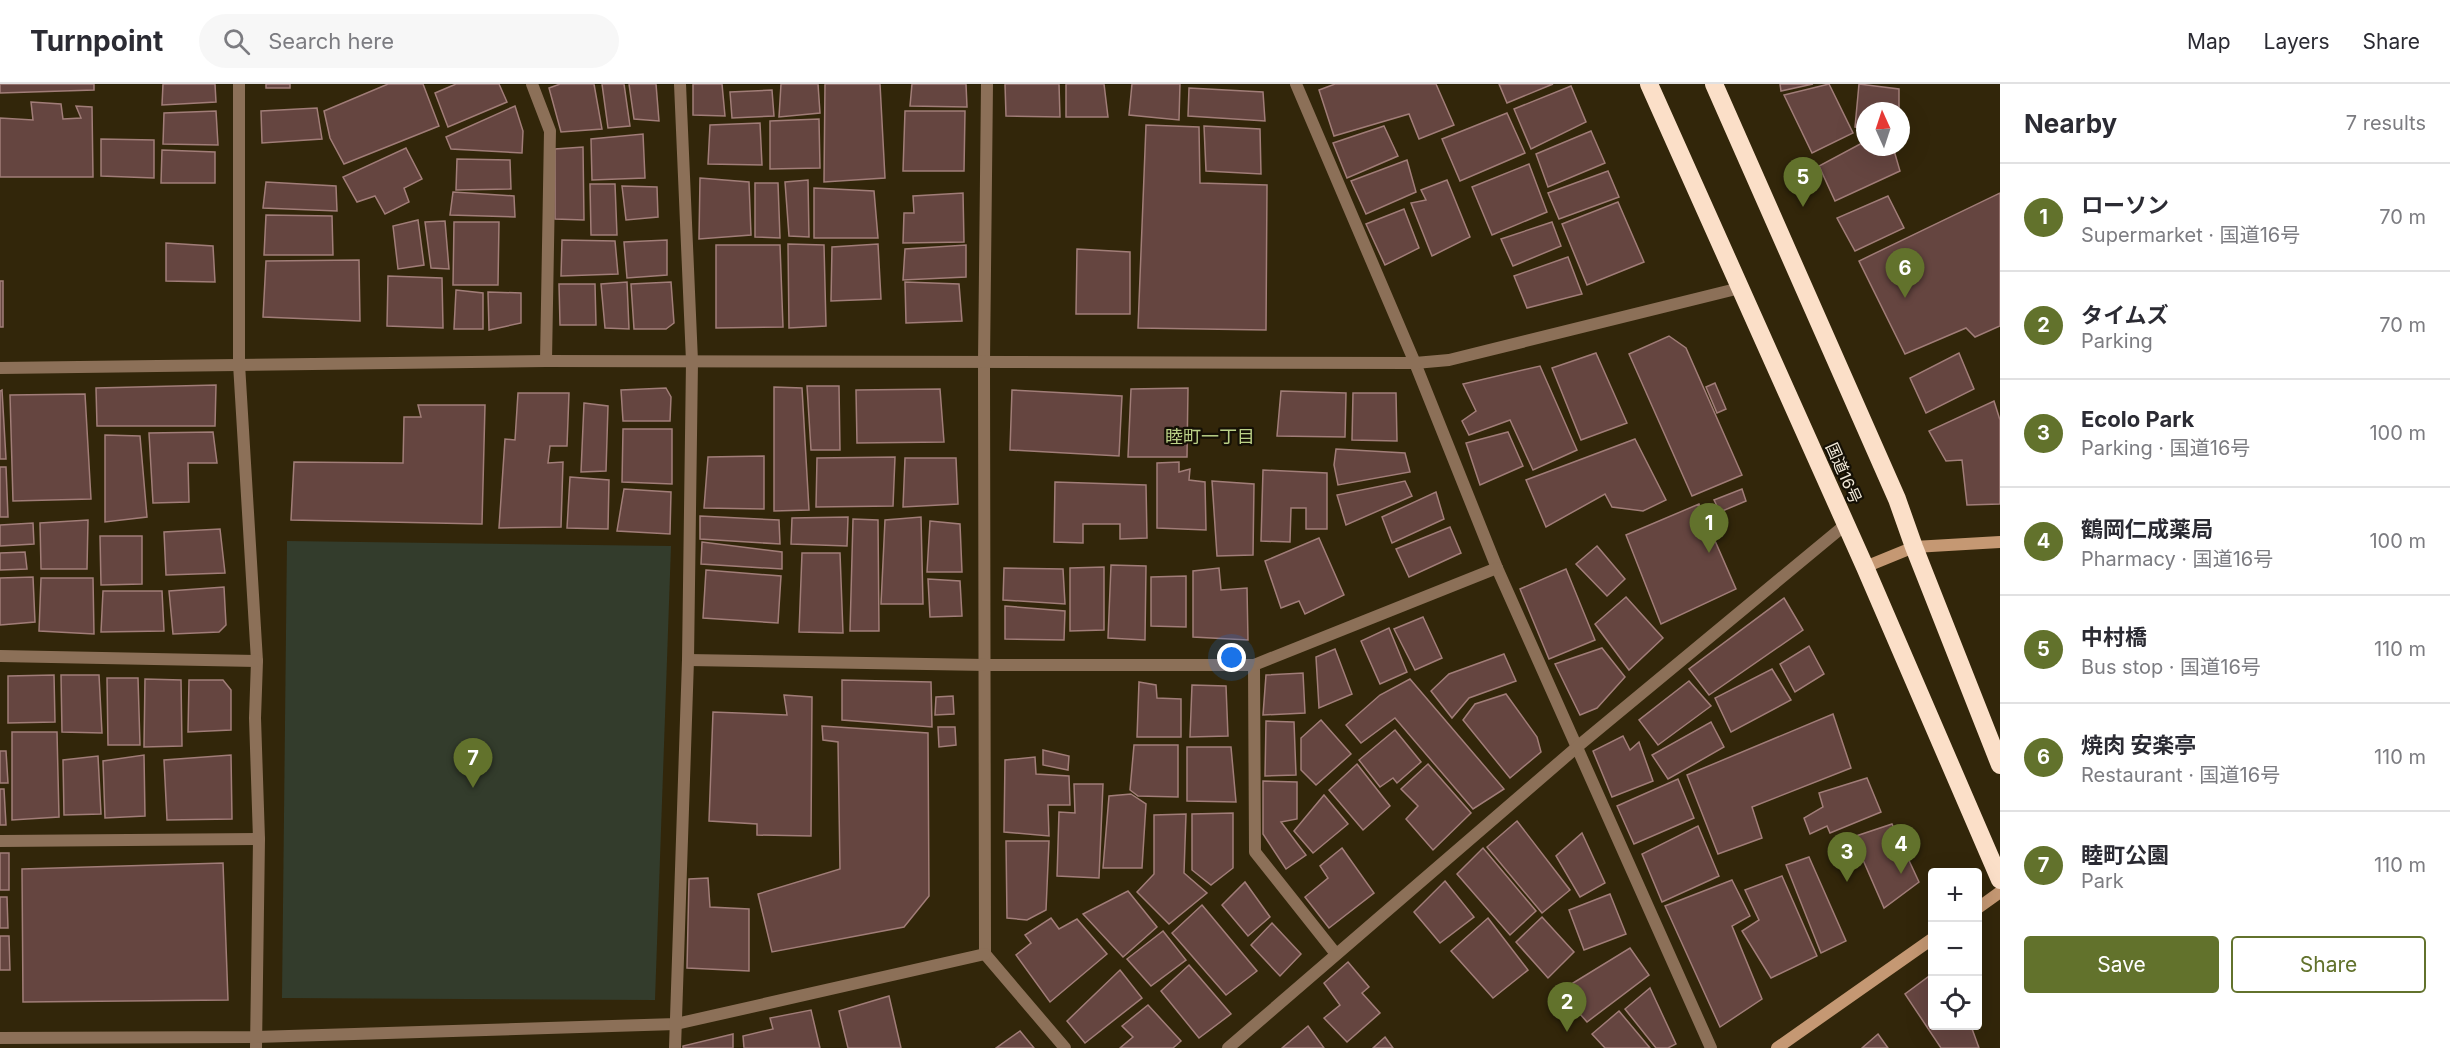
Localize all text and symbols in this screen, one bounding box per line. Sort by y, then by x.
search box [199,14,619,68]
text: Turnpoint [30,24,163,58]
icon: search [220,25,253,58]
text: Search here [268,28,394,54]
text: Map [2187,29,2231,54]
text: Layers [2264,29,2330,54]
text: Share [2363,29,2420,54]
north arrow [1856,102,1910,156]
text: Nearby [2024,108,2117,139]
text: 7 results [2346,111,2426,135]
pin: 5 [1784,158,1822,207]
text: ローソン [2081,192,2169,218]
text: 1 [2039,205,2048,229]
text: 70 m [2379,205,2426,229]
text: Supermarket · 国道16号 [2081,223,2300,247]
pin: 6 [1886,248,1924,298]
text: タイムズ [2081,302,2169,328]
text: 2 [2037,313,2050,337]
text: 70 m [2379,313,2426,337]
text: Parking [2081,329,2153,353]
text: Ecolo Park [2081,406,2194,432]
text: 3 [2037,421,2050,445]
text: 100 m [2369,421,2426,445]
district label: 睦町一丁目 [1165,426,1255,447]
text: Parking · 国道16号 [2081,436,2250,460]
street label: 国道16号 [1822,439,1866,507]
pin: 1 [1690,504,1728,553]
text: 鶴岡仁成薬局 [2081,516,2213,542]
text: 4 [2037,529,2050,553]
text: 100 m [2369,529,2426,553]
text: Pharmacy · 国道16号 [2081,547,2273,571]
text: 中村橋 [2081,624,2147,650]
text: 5 [2037,637,2050,661]
text: 110 m [2374,637,2426,661]
your location [1217,643,1246,672]
text: Bus stop · 国道16号 [2081,655,2261,679]
text: 焼肉 安楽亭 [2081,732,2196,758]
pin: 7 [454,738,492,788]
text: 6 [2037,745,2050,769]
text: 110 m [2374,745,2426,769]
text: Restaurant · 国道16号 [2081,763,2280,787]
pin: 4 [1882,824,1920,874]
pin: 3 [1828,832,1866,882]
text: 睦町公園 [2081,842,2169,868]
text: 7 [2038,853,2049,877]
text: 110 m [2374,853,2426,877]
map controls [1928,868,1982,1030]
button: + [1928,868,1982,922]
text: Park [2081,869,2124,893]
button: − [1928,922,1982,976]
button: Save [2024,936,2219,993]
button: Share [2231,936,2426,993]
button: locate [1928,976,1982,1030]
pin: 2 [1548,982,1586,1032]

